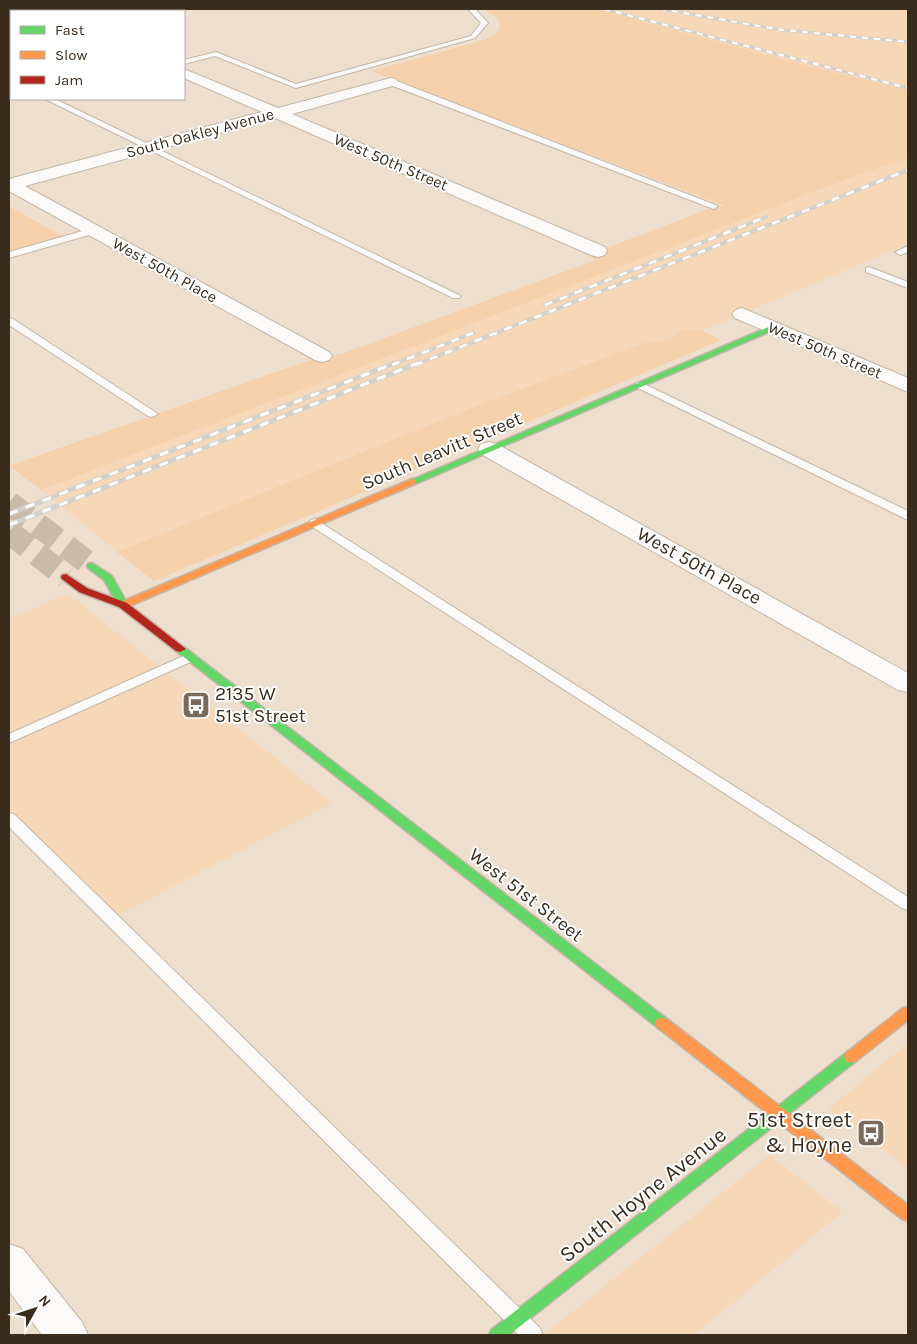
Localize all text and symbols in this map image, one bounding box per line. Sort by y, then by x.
legend [10,10,185,100]
text: Fast [55,21,85,39]
text: Slow [55,46,87,64]
text: Jam [55,71,83,89]
street label: South Oakley Avenue [124,104,276,162]
street label: West 50th Street [331,129,451,195]
street label: West 50th Place [109,233,221,307]
street label: West 50th Street [765,317,885,383]
street label: South Leavitt Street [359,407,525,495]
street label: West 50th Place [633,523,765,609]
place label: 2135 W 51st Street [215,683,306,727]
bus stop icon: 2135 W 51st Street [181,690,211,720]
street label: West 51st Street [465,844,587,946]
place label: 51st Street & Hoyne [747,1107,852,1158]
bus stop icon: 51st Street & Hoyne [856,1118,886,1148]
street label: South Hoyne Avenue [554,1122,732,1268]
north arrow [10,1284,60,1334]
text: N [35,1292,54,1310]

